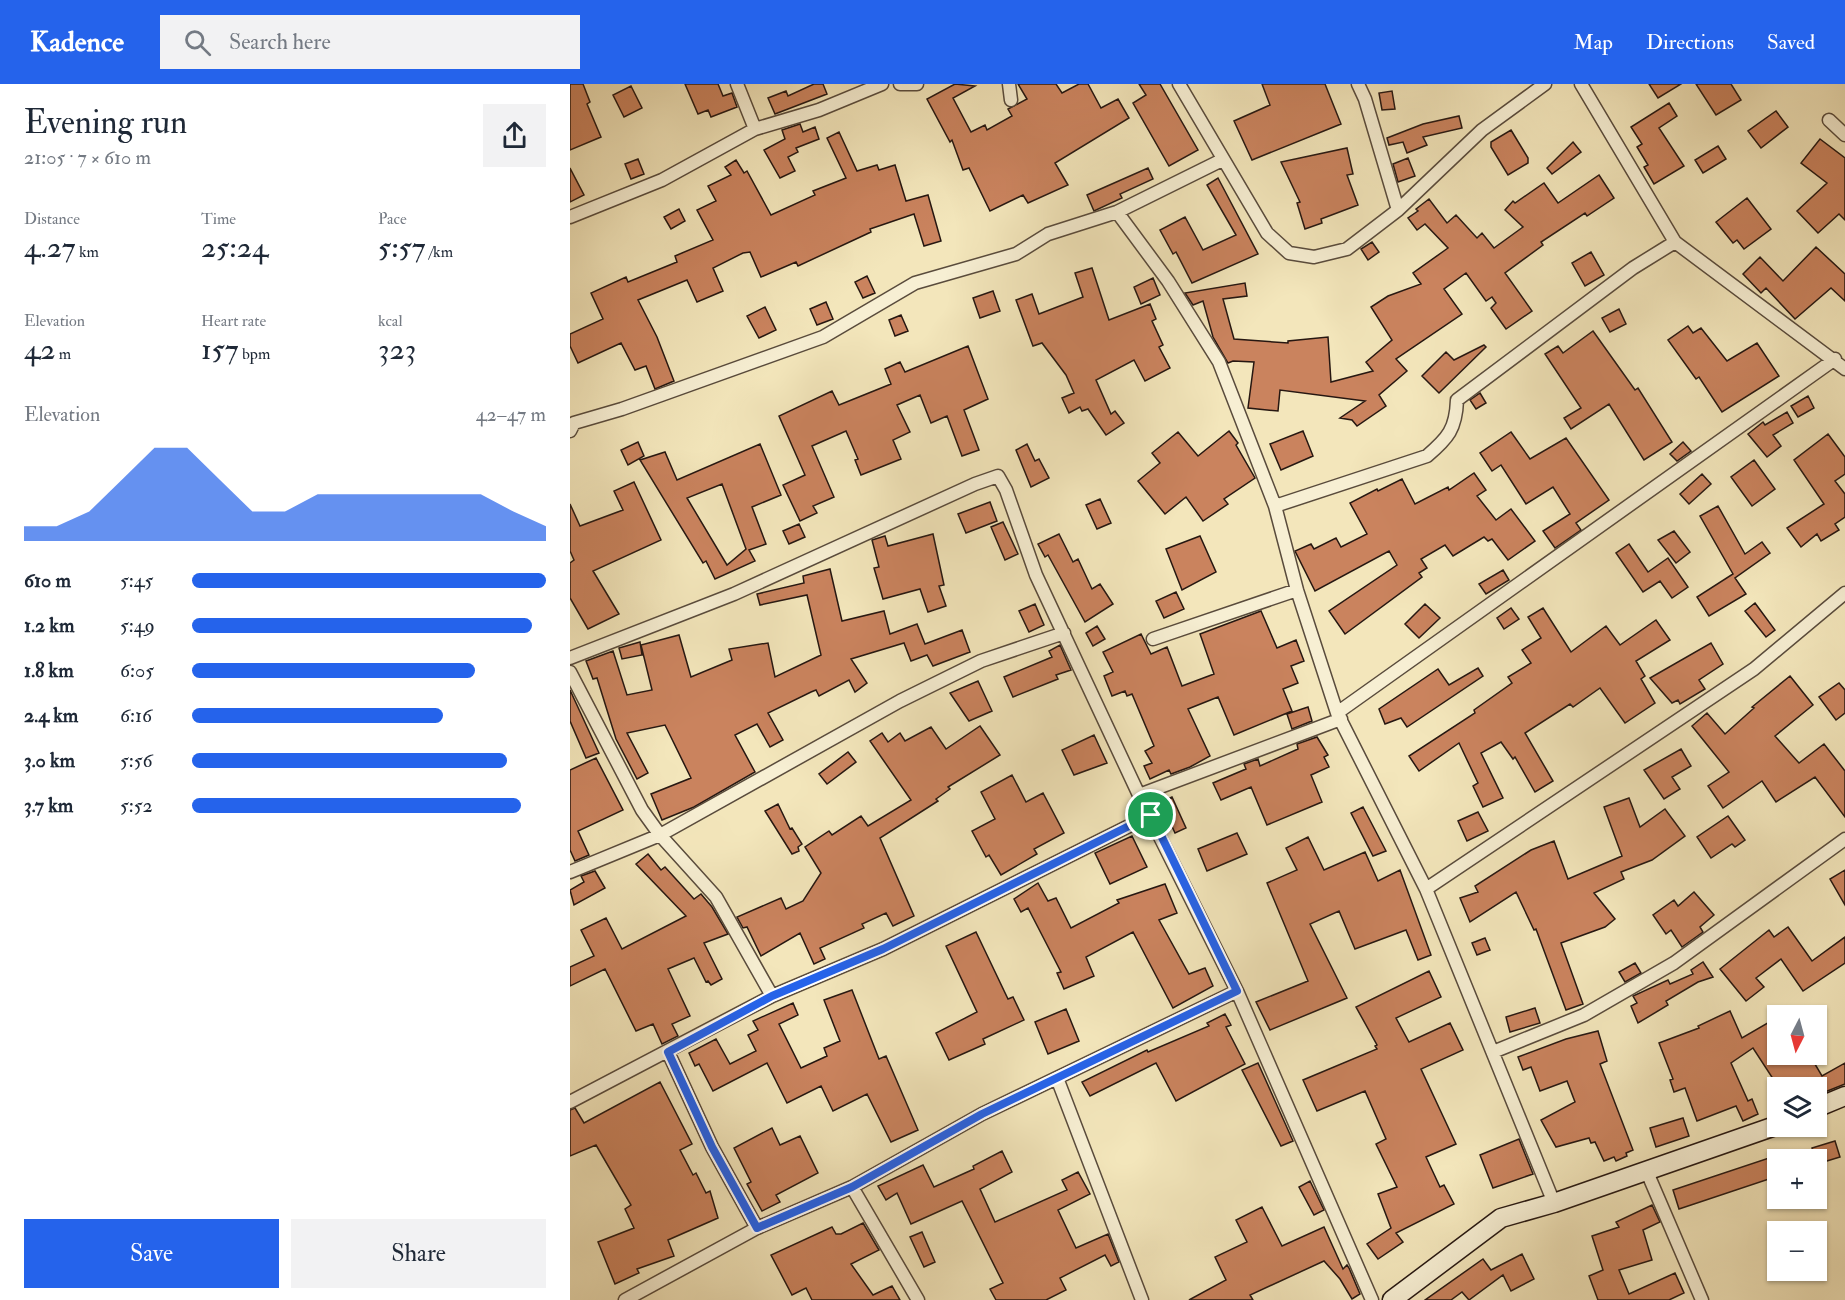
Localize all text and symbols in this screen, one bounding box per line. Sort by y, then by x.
search box [160,15,580,69]
text: Kadence [30,25,124,60]
icon: search [181,26,214,59]
text: Search here [229,28,331,56]
text: Map [1573,29,1613,56]
text: Directions [1646,29,1734,56]
text: Saved [1767,29,1815,56]
text: Evening run [24,102,187,143]
button: share [483,104,546,167]
text: 21:05 · 7 × 610 m [24,145,151,170]
text: Distance [24,209,80,229]
text: Time [201,209,236,229]
text: Pace [378,209,407,229]
text: 4.27 [24,229,76,266]
text: 25:24 [201,229,268,266]
text: 5:57 [378,229,426,266]
text: km [76,242,99,262]
text: /km [426,242,453,262]
text: Elevation [24,311,85,331]
text: Heart rate [201,311,266,331]
text: kcal [378,311,403,331]
text: 42 [24,331,55,368]
text: 157 [201,331,239,368]
text: 323 [378,331,416,368]
text: m [55,344,71,364]
text: bpm [239,344,270,364]
text: Elevation [24,402,100,427]
text: 42–47 m [476,402,546,427]
text: 610 m [24,568,71,593]
text: 5:45 [120,568,153,593]
text: 1.2 km [24,613,74,638]
text: 5:49 [120,613,155,638]
text: 1.8 km [24,658,74,683]
text: 6:05 [120,658,154,683]
text: 2.4 km [24,703,78,728]
text: 6:16 [120,703,152,728]
text: 3.0 km [24,748,75,773]
text: 5:56 [120,748,153,773]
pin [1125,789,1176,840]
text: 3.7 km [24,793,73,818]
text: 5:52 [120,793,153,818]
icon: arrive [1134,798,1167,831]
north arrow [1767,1005,1827,1065]
map controls [1767,1005,1827,1281]
button: layers [1767,1077,1827,1137]
button: + [1767,1149,1827,1209]
button: Save [24,1219,279,1288]
button: Share [291,1219,546,1288]
button: − [1767,1221,1827,1281]

